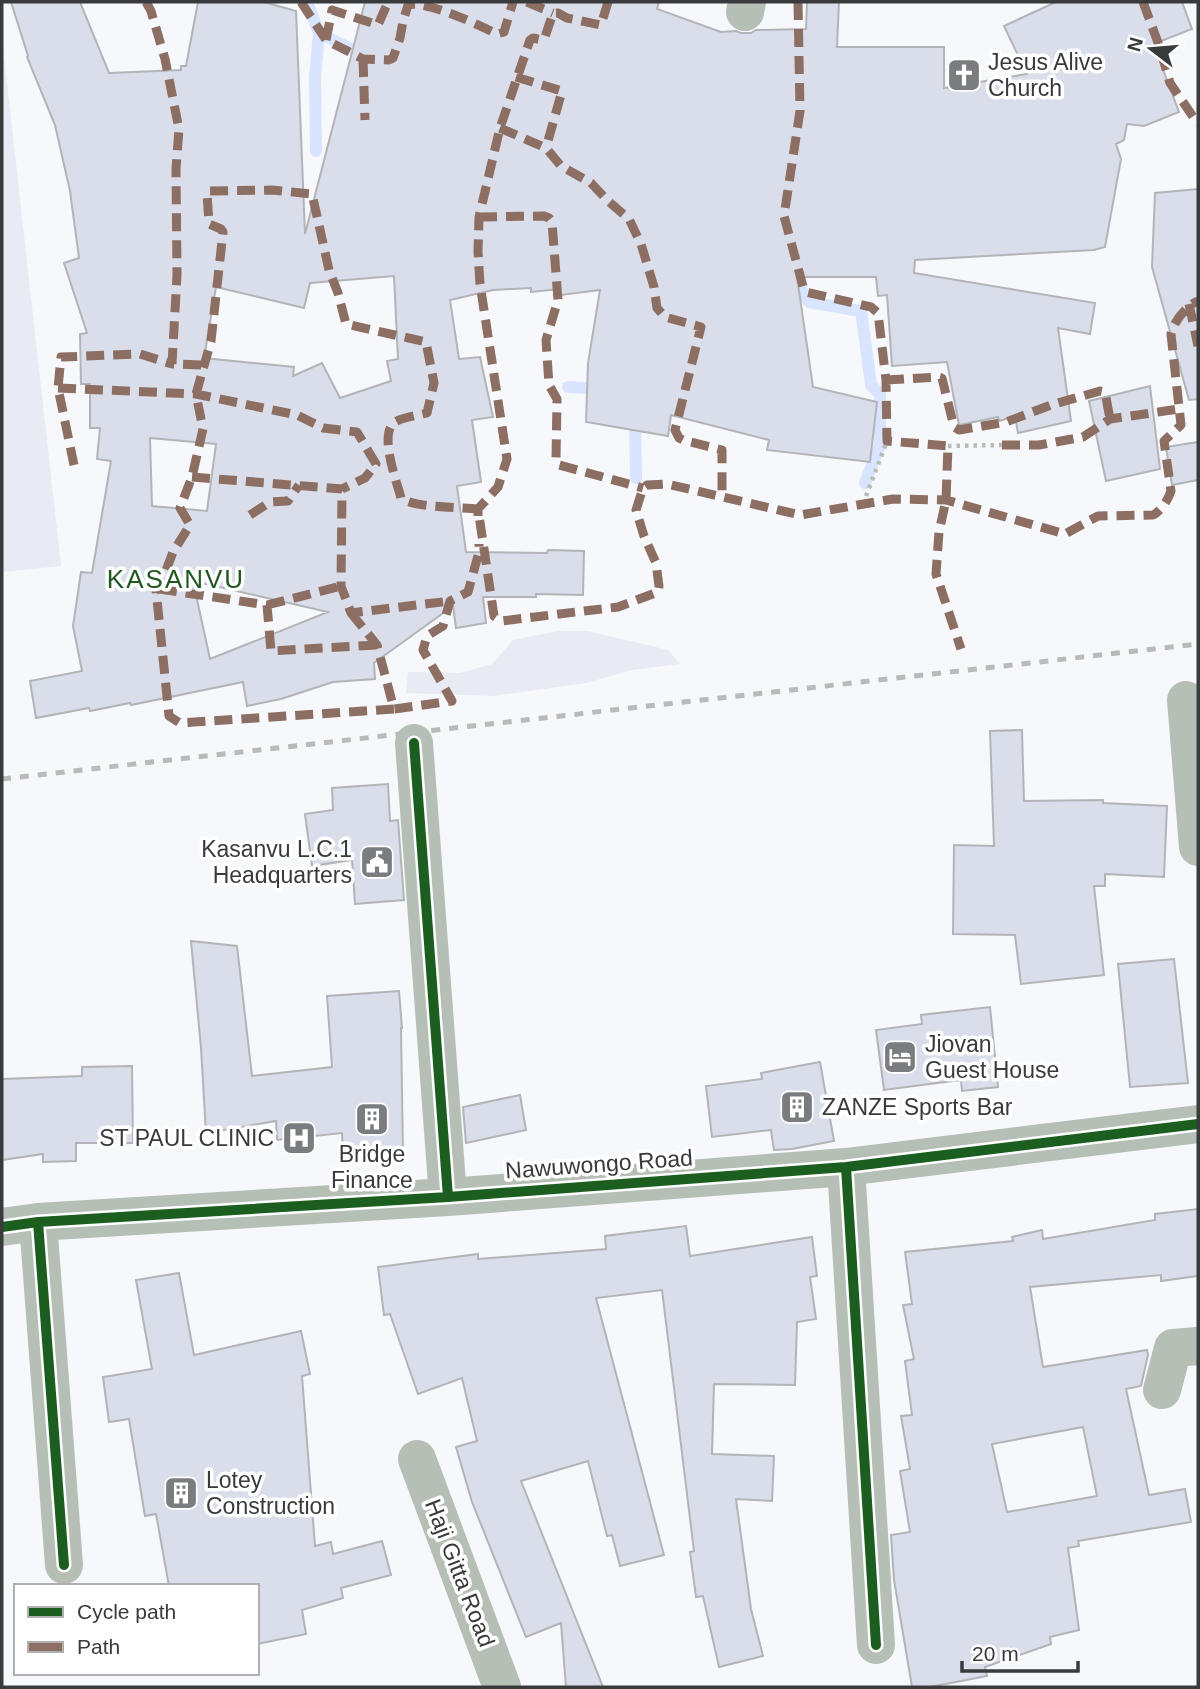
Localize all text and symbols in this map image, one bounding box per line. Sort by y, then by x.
north arrow [1116,14,1186,84]
text: N [1123,35,1147,54]
place label: Jesus Alive Church [988,49,1103,101]
church icon: Jesus Alive Church [945,56,983,94]
district label: KASANVU [107,564,245,594]
place label: Kasanvu L.C.1 Headquarters [201,836,352,888]
public building icon: Kasanvu L.C.1 Headquarters [358,843,396,881]
place label: Jiovan Guest House [925,1031,1059,1083]
hotel icon: Jiovan Guest House [881,1038,919,1076]
building icon: ZANZE Sports Bar [778,1088,816,1126]
place label: ZANZE Sports Bar [822,1094,1013,1120]
building icon: Bridge Finance [353,1100,391,1138]
hospital icon: ST PAUL CLINIC [280,1119,318,1157]
place label: ST PAUL CLINIC [99,1125,274,1151]
place label: Bridge Finance [331,1141,413,1193]
street label: Nawuwongo Road [504,1144,694,1184]
place label: Lotey Construction [206,1467,335,1519]
building icon: Lotey Construction [162,1474,200,1512]
street label: Haji Gitta Road [420,1496,500,1650]
legend [14,1584,259,1675]
text: Cycle path [77,1600,176,1623]
scale bar [962,1630,1078,1674]
text: Path [77,1635,120,1658]
text: 20 m [972,1642,1019,1665]

